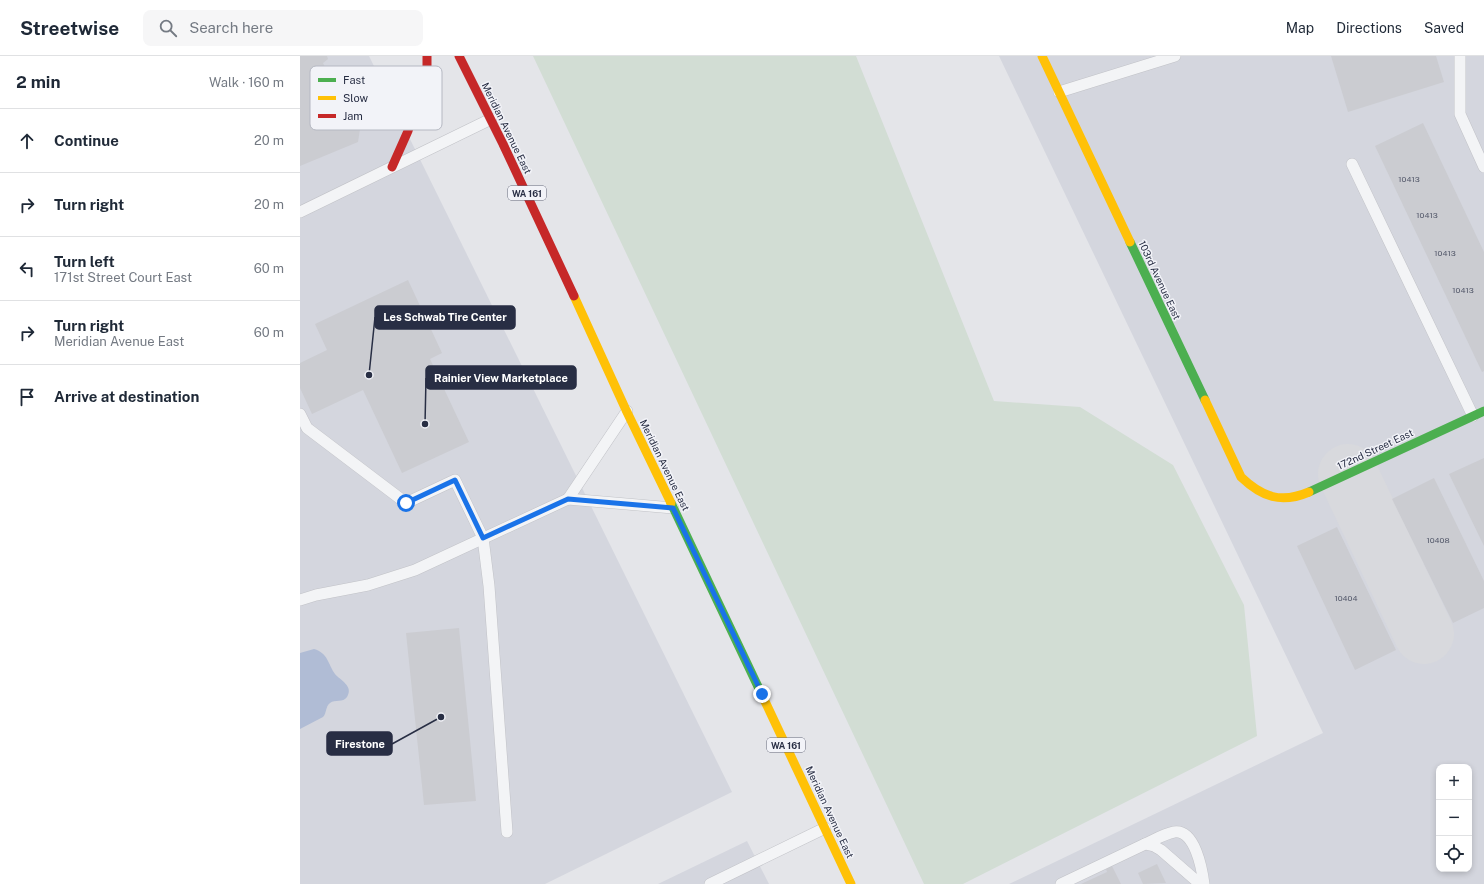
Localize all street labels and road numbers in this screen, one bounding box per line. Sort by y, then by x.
street label: Meridian Avenue East [480,80,534,176]
road number: WA 161 [508,186,546,200]
street label: 103rd Avenue East [1136,239,1184,322]
street label: Meridian Avenue East [638,417,692,513]
street label: 172nd Street East [1335,426,1415,472]
road number: WA 161 [767,738,805,752]
street label: Meridian Avenue East [803,764,857,860]

